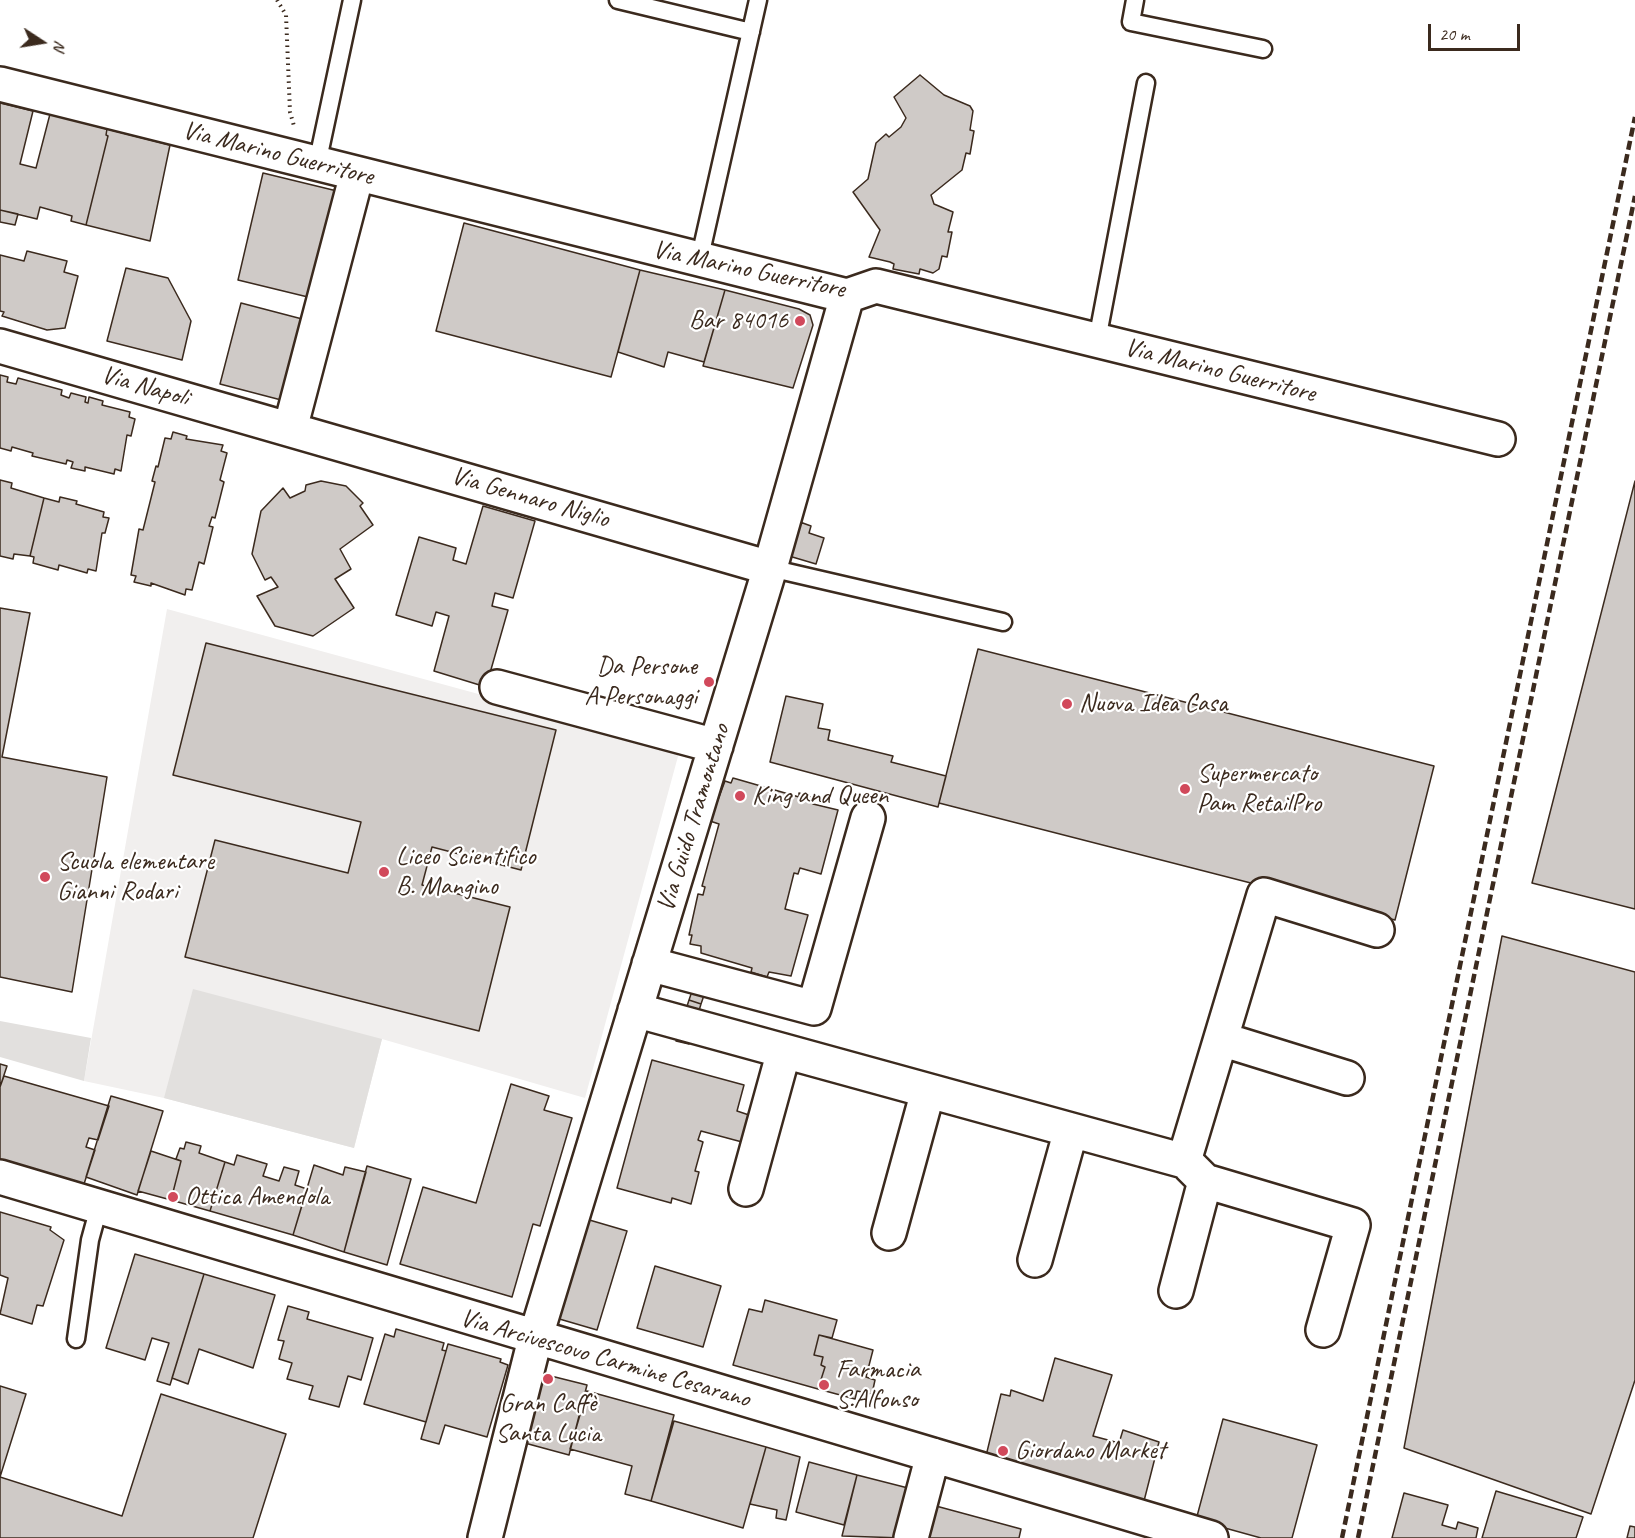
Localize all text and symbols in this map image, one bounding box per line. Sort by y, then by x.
north arrow [12,12,72,72]
scale bar [1431,12,1522,50]
text: 20 m [1439,23,1470,45]
text: N [49,39,70,53]
street label: Via Marino Guerritore [179,115,377,193]
street label: Via Marino Guerritore [650,234,848,306]
place label: Bar 84016 [689,305,788,337]
marker: Bar 84016 [793,314,807,328]
street label: Via Marino Guerritore [1121,332,1319,410]
street label: Via Napoli [98,360,192,414]
street label: Via Gennaro Niglio [447,461,613,535]
place label: Da Persone A Personaggi [585,651,697,712]
marker: Da Persone A Personaggi [702,675,716,689]
place label: Nuova Idea Casa [1079,688,1227,720]
marker: Nuova Idea Casa [1060,697,1074,711]
street label: Via Guido Tramontano [651,720,737,916]
place label: Supermercato Pam RetailPro [1197,758,1321,820]
place label: King and Queen [752,780,888,812]
marker: Supermercato Pam RetailPro [1178,782,1192,796]
marker: King and Queen [733,789,747,803]
place label: Liceo Scientifico B. Mangino [396,841,536,903]
place label: Scuola elementare Gianni Rodari [57,846,214,908]
marker: Liceo Scientifico B. Mangino [377,865,391,879]
marker: Scuola elementare Gianni Rodari [38,870,52,884]
place label: Ottica Amendola [185,1181,329,1213]
marker: Ottica Amendola [166,1190,180,1204]
street label: Via Arcivescovo Carmine Cesarano [457,1303,753,1415]
place label: Farmacia S.Alfonso [836,1354,920,1416]
marker: Gran Caffè Santa Lucia [541,1372,555,1386]
marker: Farmacia S.Alfonso [817,1378,831,1392]
place label: Gran Caffè Santa Lucia [495,1388,601,1450]
place label: Giordano Market [1015,1435,1165,1467]
marker: Giordano Market [996,1444,1010,1458]

